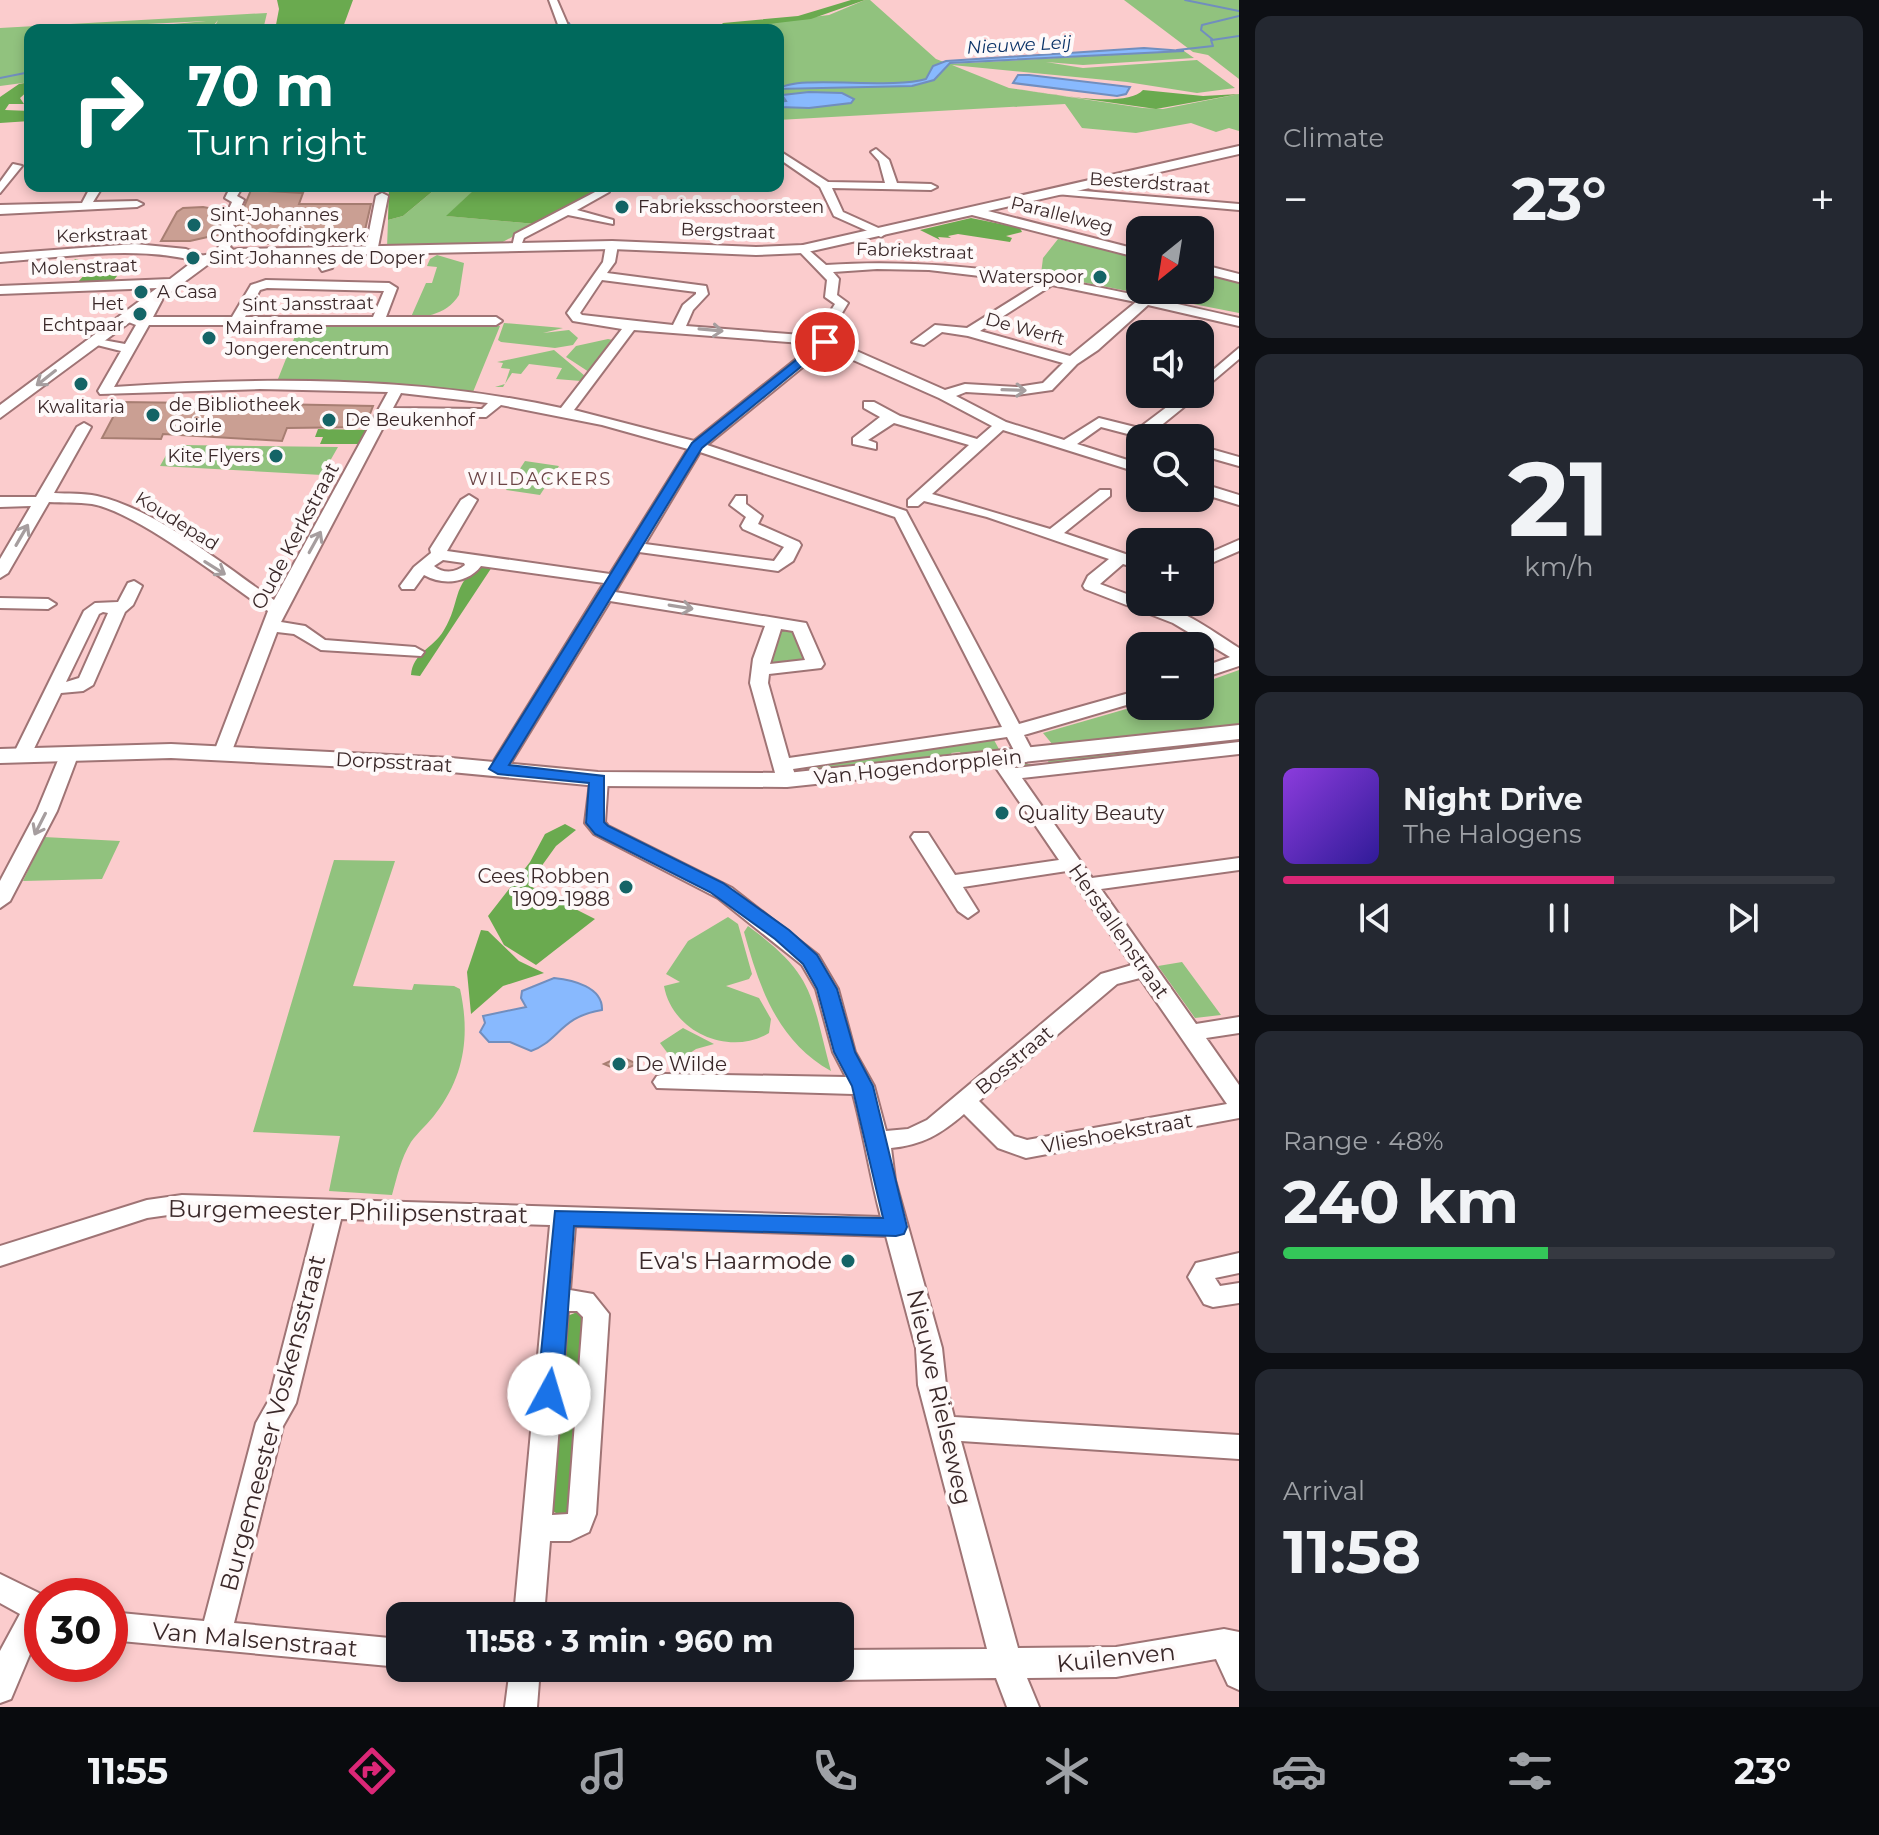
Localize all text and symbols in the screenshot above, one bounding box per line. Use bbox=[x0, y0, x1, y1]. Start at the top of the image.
water label: Nieuwe Leij bbox=[966, 31, 1072, 59]
text: 70 m bbox=[188, 52, 334, 120]
icon: right bbox=[56, 56, 160, 160]
text: Turn right bbox=[188, 120, 368, 164]
text: Climate bbox=[1283, 122, 1384, 154]
text: 23° bbox=[1511, 162, 1607, 235]
street label: Besterdstraat bbox=[1089, 168, 1211, 198]
text: − bbox=[1283, 172, 1308, 226]
text: + bbox=[1810, 172, 1835, 226]
street label: Parallelweg bbox=[1009, 192, 1115, 238]
place label: Fabrieksschoorsteen bbox=[638, 196, 824, 218]
marker: Fabrieksschoorsteen bbox=[613, 198, 631, 216]
place label: Sint-Johannes Onthoofdingkerk bbox=[210, 204, 366, 247]
marker: Sint-Johannes Onthoofdingkerk bbox=[185, 216, 203, 234]
north arrow bbox=[1126, 216, 1214, 304]
map controls bbox=[1126, 216, 1214, 720]
street label: Bergstraat bbox=[680, 218, 776, 244]
street label: Kerkstraat bbox=[56, 222, 148, 248]
street label: Fabriekstraat bbox=[856, 238, 974, 264]
place label: Sint Johannes de Doper bbox=[209, 247, 425, 269]
marker: Sint Johannes de Doper bbox=[184, 249, 202, 267]
street label: Molenstraat bbox=[30, 254, 138, 280]
place label: Waterspoor bbox=[979, 266, 1084, 288]
marker: Waterspoor bbox=[1091, 268, 1109, 286]
place label: A Casa bbox=[157, 281, 217, 303]
marker: A Casa bbox=[132, 283, 150, 301]
street label: Sint Jansstraat bbox=[242, 292, 374, 316]
place label: Het Echtpaar bbox=[42, 293, 124, 336]
marker: Het Echtpaar bbox=[131, 305, 149, 323]
pin bbox=[791, 308, 859, 376]
street label: De Werft bbox=[983, 308, 1067, 350]
place label: Mainframe Jongerencentrum bbox=[224, 317, 389, 360]
icon: arrive bbox=[803, 320, 847, 364]
button: sound bbox=[1126, 320, 1214, 408]
one-way arrow bbox=[697, 322, 724, 337]
marker: Mainframe Jongerencentrum bbox=[200, 329, 218, 347]
one-way arrow bbox=[36, 369, 57, 386]
marker: Kwalitaria bbox=[72, 375, 90, 393]
one-way arrow bbox=[1000, 383, 1027, 398]
place label: de Bibliotheek Goirle bbox=[169, 394, 301, 437]
place label: Kwalitaria bbox=[37, 396, 125, 418]
marker: de Bibliotheek Goirle bbox=[144, 406, 162, 424]
place label: De Beukenhof bbox=[345, 409, 476, 431]
marker: De Beukenhof bbox=[320, 411, 338, 429]
button: search bbox=[1126, 424, 1214, 512]
text: 21 bbox=[1508, 435, 1610, 562]
place label: Kite Flyers bbox=[167, 445, 260, 467]
marker: Kite Flyers bbox=[267, 447, 285, 465]
street label: Oude Kerkstraat bbox=[246, 458, 344, 614]
district label: WILDACKERS bbox=[468, 468, 612, 490]
street label: Koudepad bbox=[131, 487, 223, 555]
one-way arrow bbox=[15, 523, 30, 547]
button: + bbox=[1126, 528, 1214, 616]
one-way arrow bbox=[308, 530, 324, 554]
text: km/h bbox=[1524, 551, 1594, 583]
one-way arrow bbox=[203, 561, 226, 577]
one-way arrow bbox=[668, 600, 693, 615]
button: − bbox=[1126, 632, 1214, 720]
street label: Van Hogendorpplein bbox=[813, 744, 1023, 790]
street label: Dorpsstraat bbox=[335, 747, 453, 777]
text: Night Drive bbox=[1403, 781, 1583, 818]
place label: Quality Beauty bbox=[1018, 801, 1165, 825]
marker: Quality Beauty bbox=[993, 804, 1011, 822]
one-way arrow bbox=[31, 812, 47, 836]
text: The Halogens bbox=[1403, 818, 1582, 850]
street label: Herstallenstraat bbox=[1064, 859, 1174, 1003]
place label: Cees Robben 1909-1988 bbox=[477, 864, 610, 911]
marker: Cees Robben 1909-1988 bbox=[617, 878, 635, 896]
icon: previous bbox=[1353, 896, 1397, 940]
icon: pause bbox=[1537, 896, 1581, 940]
icon: next bbox=[1721, 896, 1765, 940]
street label: Bosstraat bbox=[970, 1021, 1058, 1099]
place label: De Wilde bbox=[635, 1052, 727, 1076]
marker: De Wilde bbox=[610, 1055, 628, 1073]
street label: Vlieshoekstraat bbox=[1040, 1108, 1194, 1158]
text: Range · 48% bbox=[1283, 1125, 1444, 1157]
text: 240 km bbox=[1283, 1165, 1519, 1238]
street label: Burgemeester Philipsenstraat bbox=[168, 1194, 529, 1229]
place label: Eva's Haarmode bbox=[638, 1246, 832, 1275]
street label: Burgemeester Voskensstraat bbox=[214, 1251, 331, 1594]
marker: Eva's Haarmode bbox=[839, 1252, 857, 1270]
street label: Nieuwe Rielseweg bbox=[901, 1286, 978, 1508]
position arrow bbox=[507, 1352, 591, 1436]
text: Arrival bbox=[1283, 1475, 1365, 1507]
text: 11:58 bbox=[1283, 1515, 1421, 1588]
speed limit sign: 30 bbox=[24, 1578, 128, 1682]
street label: Van Malsenstraat bbox=[151, 1616, 359, 1663]
text: 11:58 · 3 min · 960 m bbox=[466, 1623, 774, 1660]
street label: Kuilenven bbox=[1055, 1637, 1177, 1678]
icon: directions bbox=[344, 1743, 400, 1799]
icon: music bbox=[576, 1743, 632, 1799]
icon: phone bbox=[807, 1743, 863, 1799]
icon: climate bbox=[1039, 1743, 1095, 1799]
icon: car bbox=[1271, 1743, 1327, 1799]
icon: filters bbox=[1502, 1743, 1558, 1799]
text: 11:55 bbox=[88, 1749, 168, 1793]
text: 23° bbox=[1734, 1749, 1791, 1793]

